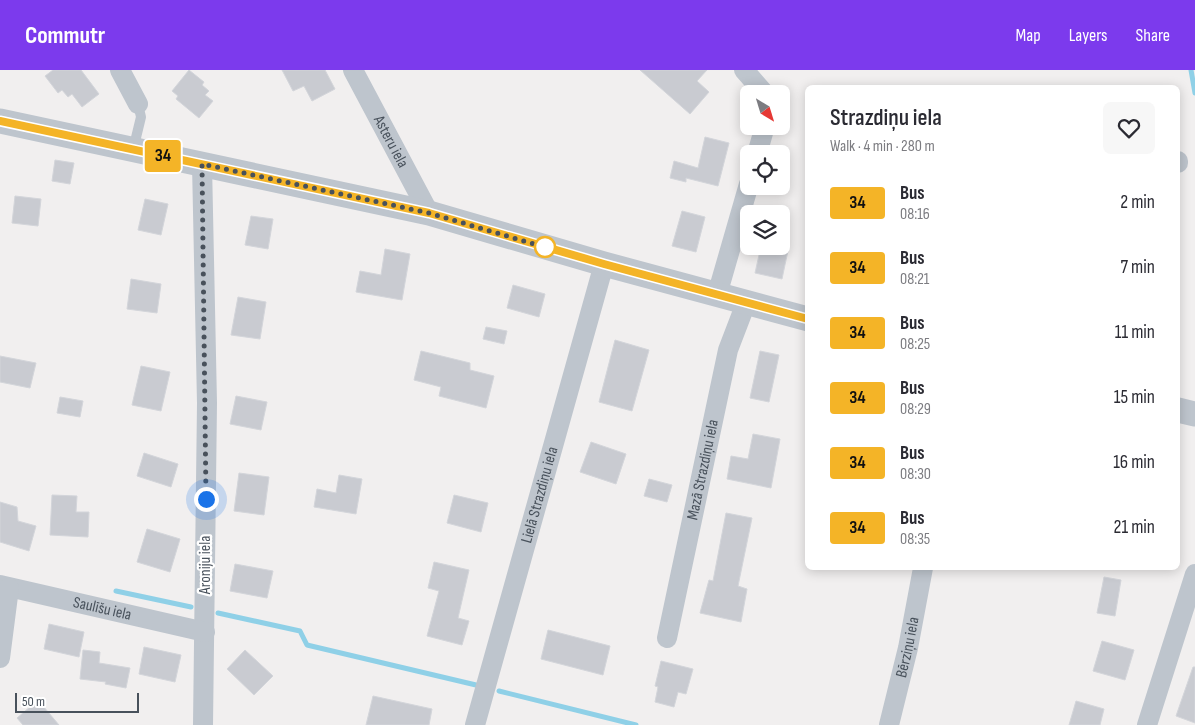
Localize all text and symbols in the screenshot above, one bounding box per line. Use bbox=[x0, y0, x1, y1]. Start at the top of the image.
text: Commutr bbox=[25, 21, 105, 50]
text: Map bbox=[1016, 25, 1041, 46]
text: Layers bbox=[1069, 25, 1108, 46]
text: Share bbox=[1136, 25, 1170, 46]
north arrow bbox=[740, 85, 790, 135]
map controls bbox=[740, 85, 790, 255]
button: heart bbox=[1103, 102, 1155, 154]
text: Strazdiņu iela bbox=[830, 103, 942, 132]
street label: Asteru iela bbox=[369, 111, 413, 171]
text: Walk · 4 min · 280 m bbox=[830, 137, 935, 156]
line badge: 34 bbox=[140, 140, 186, 172]
text: 34 bbox=[155, 145, 171, 166]
button: locate bbox=[740, 145, 790, 195]
text: Bus bbox=[900, 182, 925, 205]
text: 2 min bbox=[1120, 191, 1155, 214]
text: 34 bbox=[849, 192, 866, 213]
button: layers bbox=[740, 205, 790, 255]
text: 08:16 bbox=[900, 205, 930, 224]
unlabelled marker bbox=[534, 236, 556, 258]
text: Bus bbox=[900, 247, 925, 270]
text: 7 min bbox=[1121, 256, 1155, 279]
text: 34 bbox=[849, 257, 866, 278]
text: 08:21 bbox=[900, 270, 929, 289]
text: Bus bbox=[900, 312, 925, 335]
text: 11 min bbox=[1115, 321, 1155, 344]
text: 34 bbox=[849, 322, 866, 343]
text: 08:25 bbox=[900, 335, 930, 354]
text: Bus bbox=[900, 377, 925, 400]
text: 15 min bbox=[1114, 386, 1155, 409]
text: 34 bbox=[849, 387, 866, 408]
text: 08:29 bbox=[900, 400, 931, 419]
street label: Mazā Strazdiņu iela bbox=[683, 418, 723, 522]
text: Bus bbox=[900, 442, 925, 465]
street label: Lielā Strazdiņu iela bbox=[517, 445, 562, 545]
text: 16 min bbox=[1113, 451, 1155, 474]
text: 34 bbox=[849, 452, 866, 473]
text: 08:30 bbox=[900, 465, 931, 484]
your location bbox=[194, 487, 219, 512]
text: Bus bbox=[900, 507, 925, 530]
text: 21 min bbox=[1114, 516, 1155, 539]
text: 34 bbox=[849, 517, 866, 538]
text: 08:35 bbox=[900, 530, 930, 549]
street label: Aroniju iela bbox=[196, 536, 215, 595]
street label: Saulīšu iela bbox=[71, 593, 133, 624]
street label: Bērziņu iela bbox=[892, 615, 923, 680]
scale bar bbox=[15, 690, 139, 713]
text: 50 m bbox=[22, 693, 45, 710]

